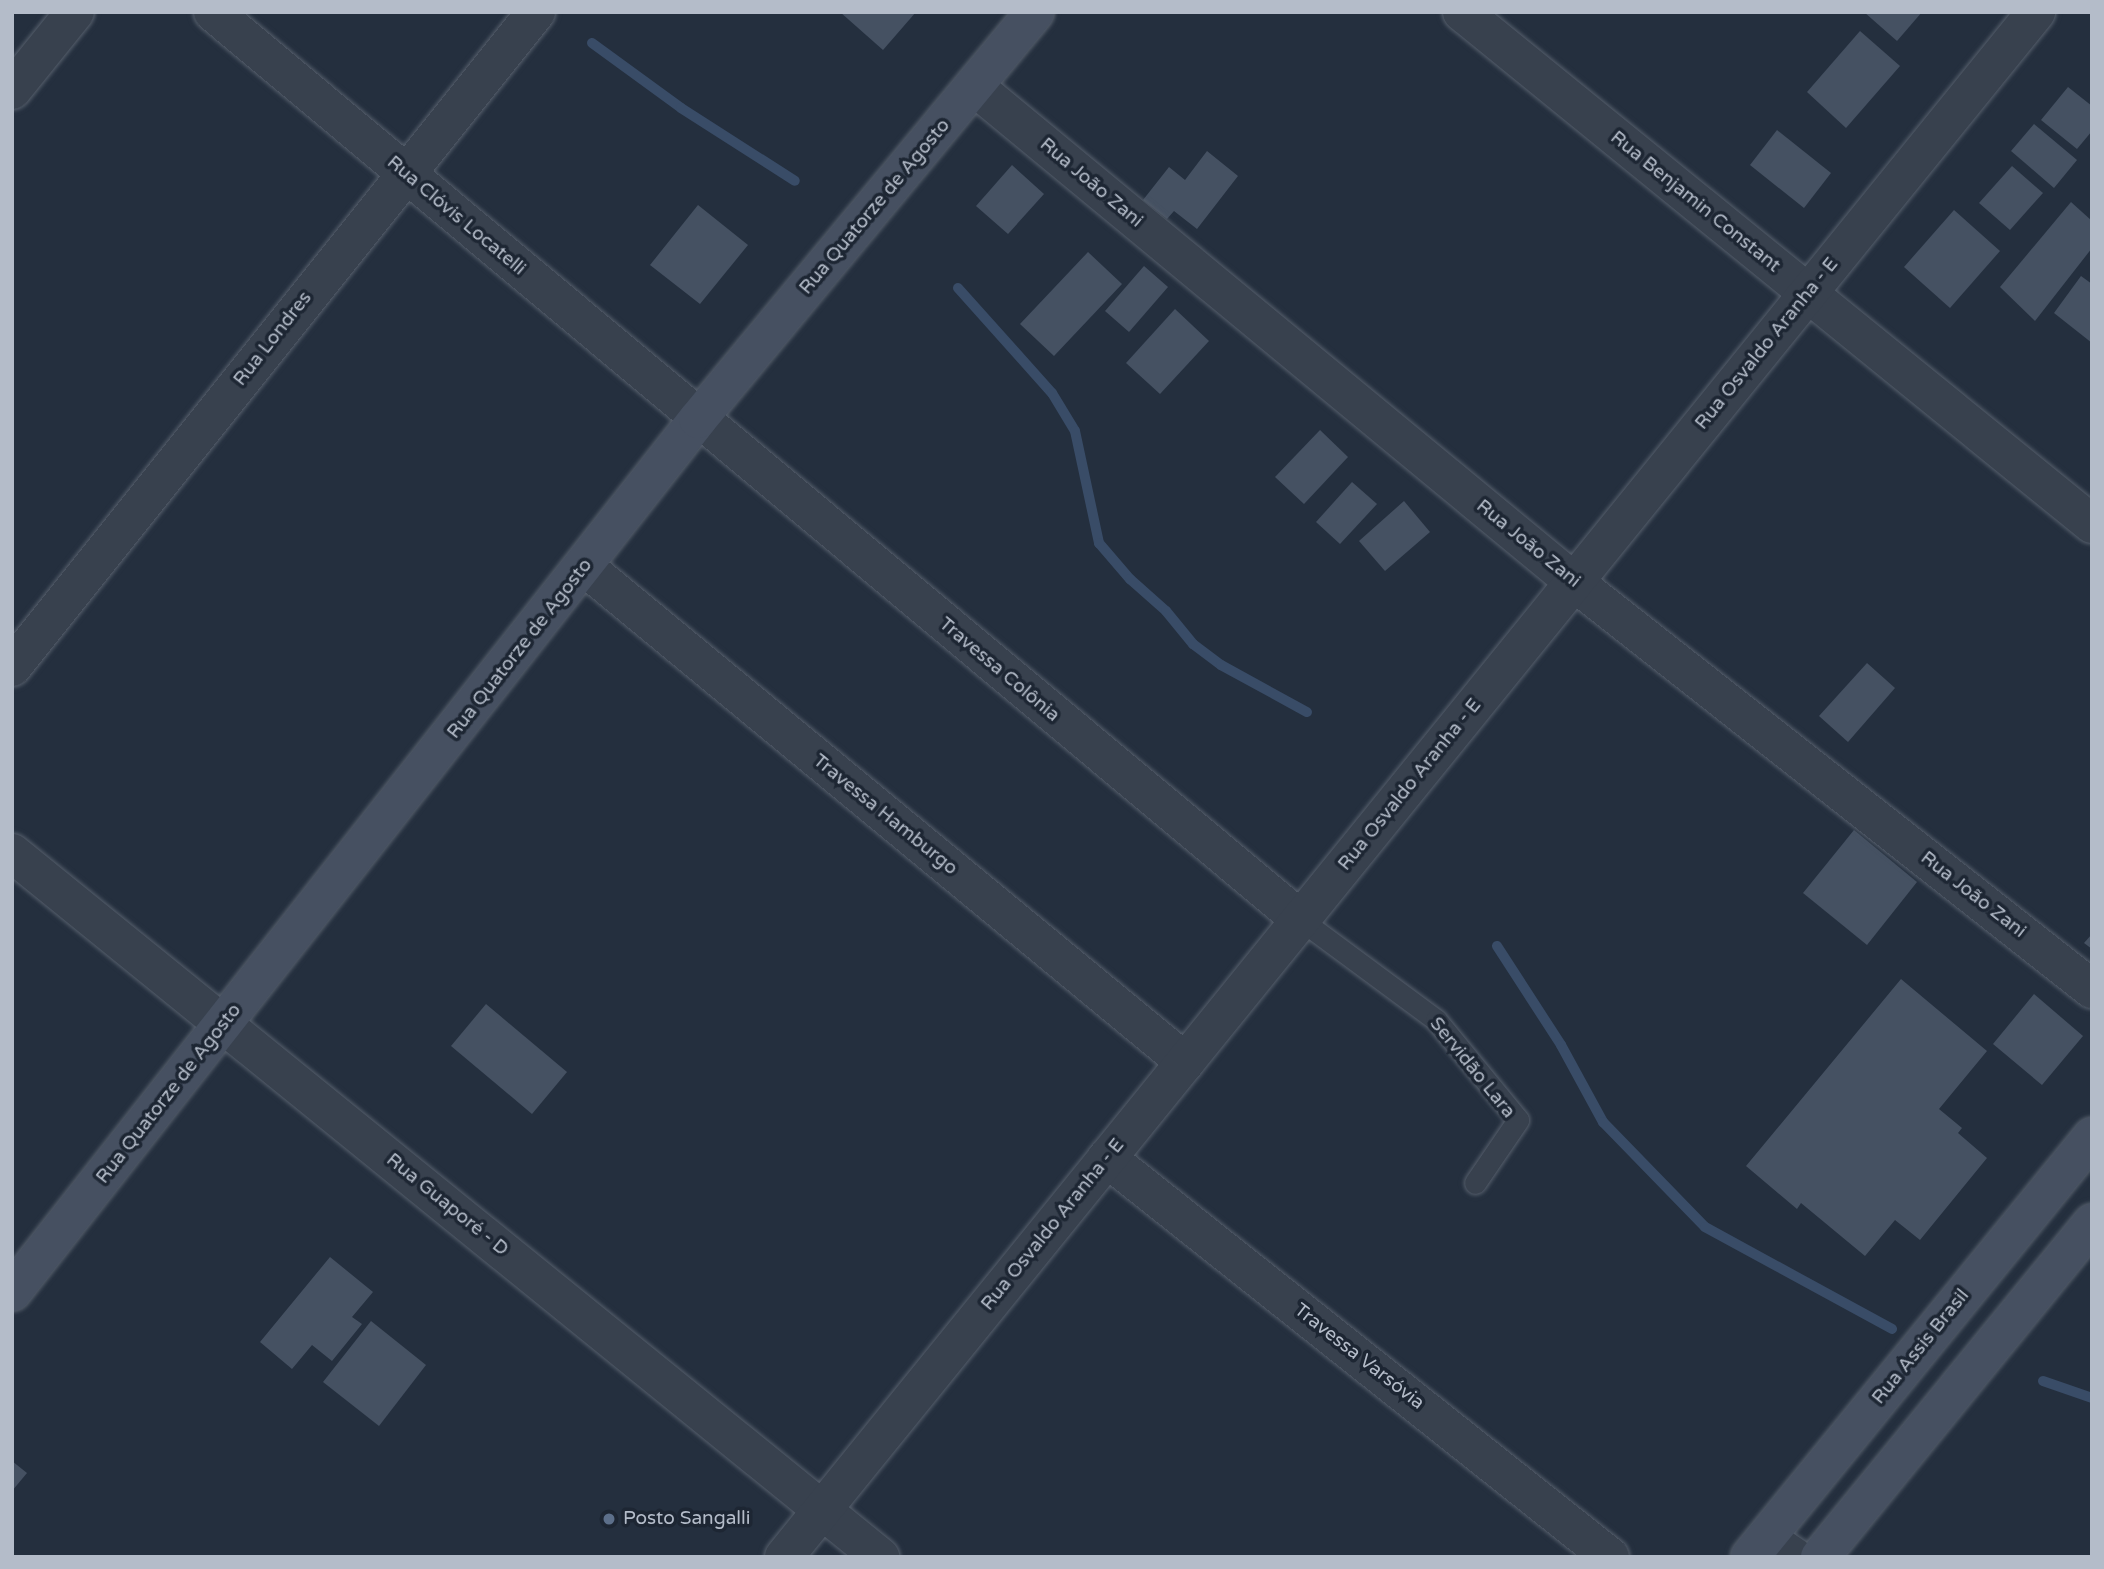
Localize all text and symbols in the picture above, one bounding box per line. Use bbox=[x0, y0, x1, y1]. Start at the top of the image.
street label: Rua Quatorze de Agosto bbox=[795, 115, 955, 299]
street label: Rua Benjamin Constant bbox=[1605, 126, 1785, 278]
street label: Rua João Zani bbox=[1035, 133, 1147, 233]
street label: Rua Clóvis Locatelli bbox=[382, 151, 530, 281]
street label: Rua Osvaldo Aranha - E bbox=[1691, 253, 1843, 435]
street label: Rua Londres bbox=[229, 287, 317, 391]
street label: Rua João Zani bbox=[1471, 495, 1585, 593]
street label: Rua Quatorze de Agosto bbox=[443, 555, 597, 743]
street label: Travessa Colônia bbox=[934, 613, 1064, 727]
street label: Rua Osvaldo Aranha - E bbox=[1334, 694, 1486, 876]
street label: Travessa Hamburgo bbox=[808, 750, 962, 880]
street label: Rua João Zani bbox=[1916, 847, 2030, 943]
street label: Rua Quatorze de Agosto bbox=[92, 1000, 246, 1188]
street label: Servidão Lara bbox=[1424, 1013, 1520, 1123]
street label: Rua Osvaldo Aranha - E bbox=[977, 1134, 1129, 1316]
street label: Rua Guaporé - D bbox=[381, 1149, 513, 1261]
street label: Rua Assis Brasil bbox=[1868, 1285, 1974, 1409]
street label: Travessa Varsóvia bbox=[1289, 1299, 1429, 1415]
place label: Posto Sangalli bbox=[623, 1508, 751, 1530]
marker: Posto Sangalli bbox=[601, 1511, 617, 1527]

